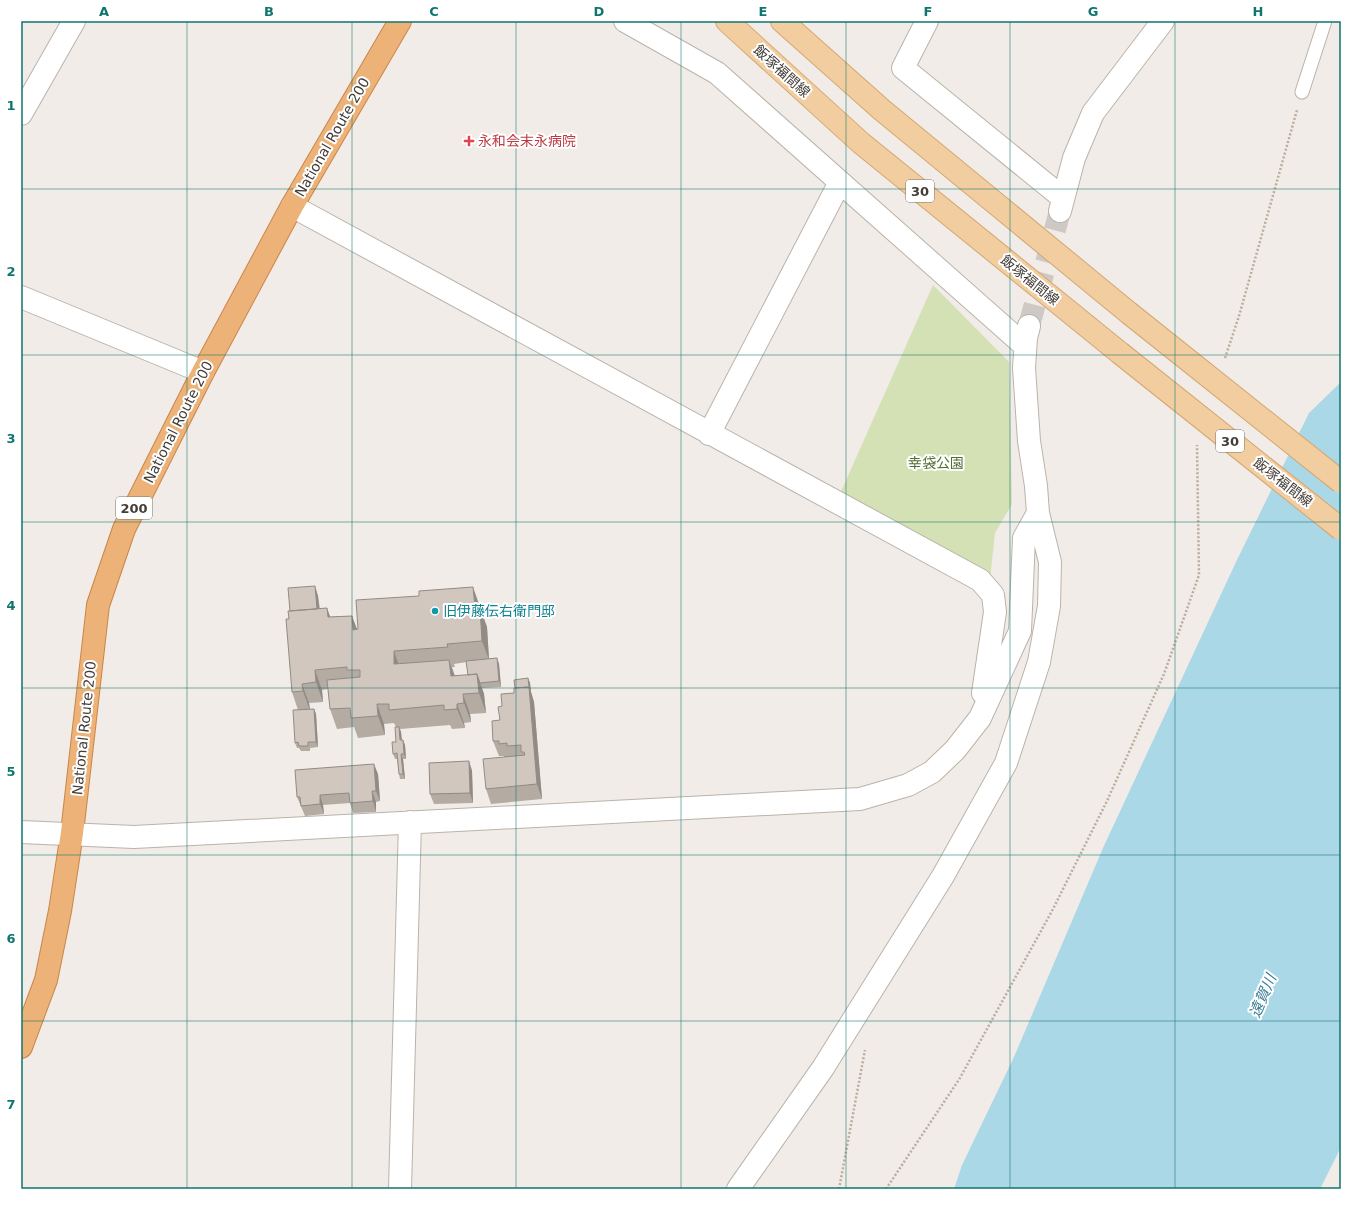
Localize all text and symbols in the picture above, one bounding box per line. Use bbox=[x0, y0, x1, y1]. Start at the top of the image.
text: A bbox=[99, 4, 109, 19]
text: B bbox=[264, 4, 274, 19]
text: C bbox=[429, 4, 439, 19]
text: D bbox=[594, 4, 605, 19]
text: E bbox=[759, 4, 767, 19]
text: F bbox=[924, 4, 932, 19]
text: G bbox=[1088, 4, 1098, 19]
text: H bbox=[1253, 4, 1263, 19]
street label: 飯塚福間線 bbox=[751, 42, 813, 100]
street label: National Route 200 bbox=[291, 75, 373, 199]
text: 1 bbox=[6, 98, 16, 113]
place label: 永和会末永病院 bbox=[478, 133, 576, 149]
marker: 永和会末永病院 bbox=[463, 135, 475, 147]
road number: 30 bbox=[906, 180, 934, 202]
street label: 飯塚福間線 bbox=[998, 252, 1062, 308]
text: 2 bbox=[6, 264, 16, 279]
street label: National Route 200 bbox=[140, 358, 216, 486]
road number: 30 bbox=[1216, 430, 1244, 452]
text: 3 bbox=[6, 431, 16, 446]
street label: 飯塚福間線 bbox=[1250, 454, 1316, 510]
park label: 幸袋公園 bbox=[908, 455, 964, 471]
road number: 200 bbox=[116, 497, 152, 519]
text: 4 bbox=[6, 598, 16, 613]
place label: 旧伊藤伝右衛門邸 bbox=[443, 603, 555, 619]
marker: 旧伊藤伝右衛門邸 bbox=[430, 606, 440, 616]
street label: National Route 200 bbox=[69, 660, 99, 796]
text: 5 bbox=[6, 764, 16, 779]
text: 6 bbox=[6, 931, 16, 946]
water label: 遠賀川 bbox=[1246, 970, 1281, 1020]
text: 7 bbox=[6, 1097, 16, 1112]

